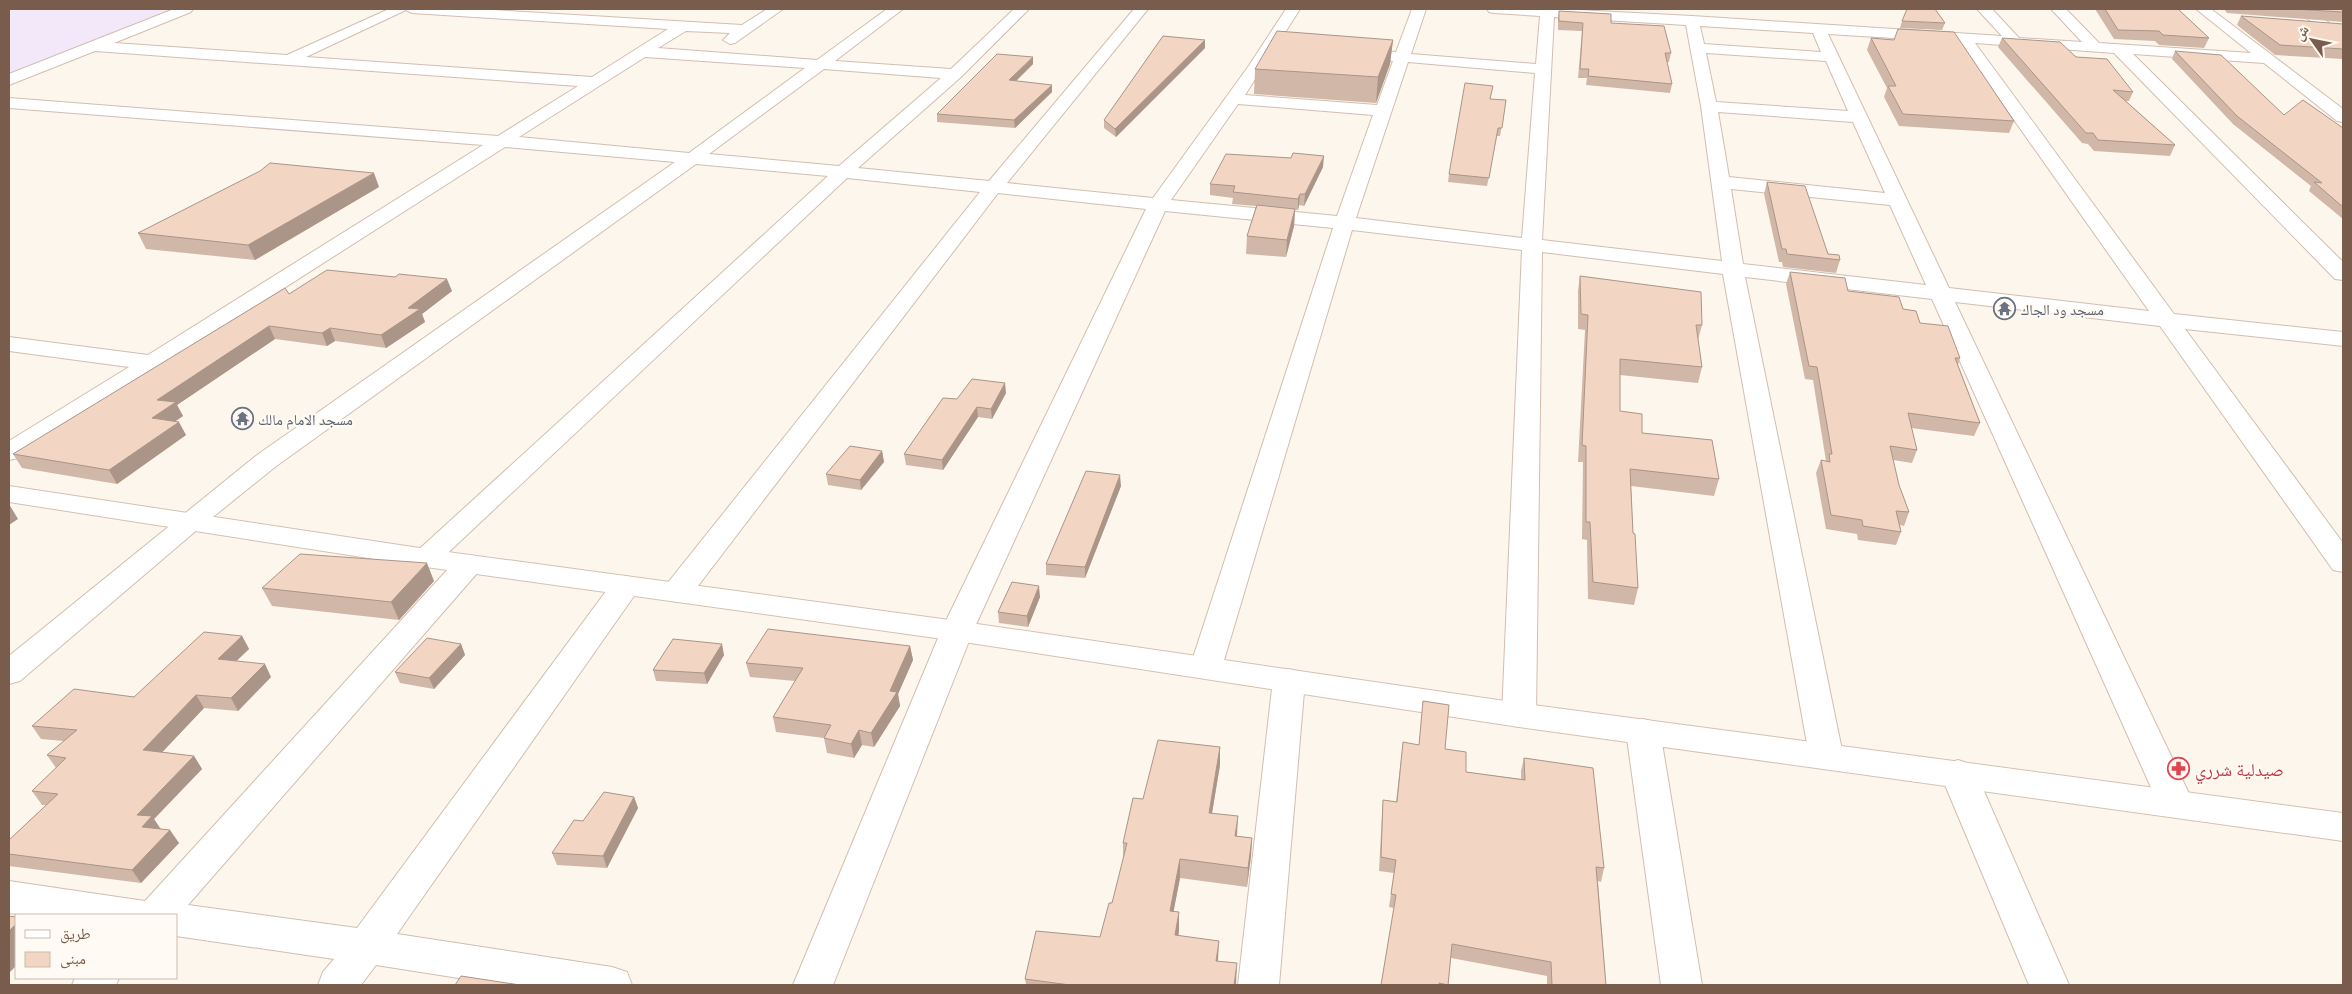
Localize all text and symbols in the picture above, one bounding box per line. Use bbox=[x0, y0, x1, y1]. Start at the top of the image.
north arrow bbox=[2287, 15, 2337, 65]
text: ش bbox=[2290, 22, 2313, 44]
temple icon: مسجد ود الجاك bbox=[1993, 297, 2017, 321]
place label: مسجد ود الجاك bbox=[2021, 301, 2104, 319]
temple icon: مسجد الامام مالك bbox=[230, 407, 254, 431]
place label: مسجد الامام مالك bbox=[258, 411, 353, 430]
pharmacy icon: صيدلية شرري bbox=[2167, 757, 2191, 781]
place label: صيدلية شرري bbox=[2195, 759, 2284, 785]
legend bbox=[15, 914, 178, 979]
text: طريق bbox=[60, 925, 91, 944]
text: مبنى bbox=[60, 950, 86, 969]

